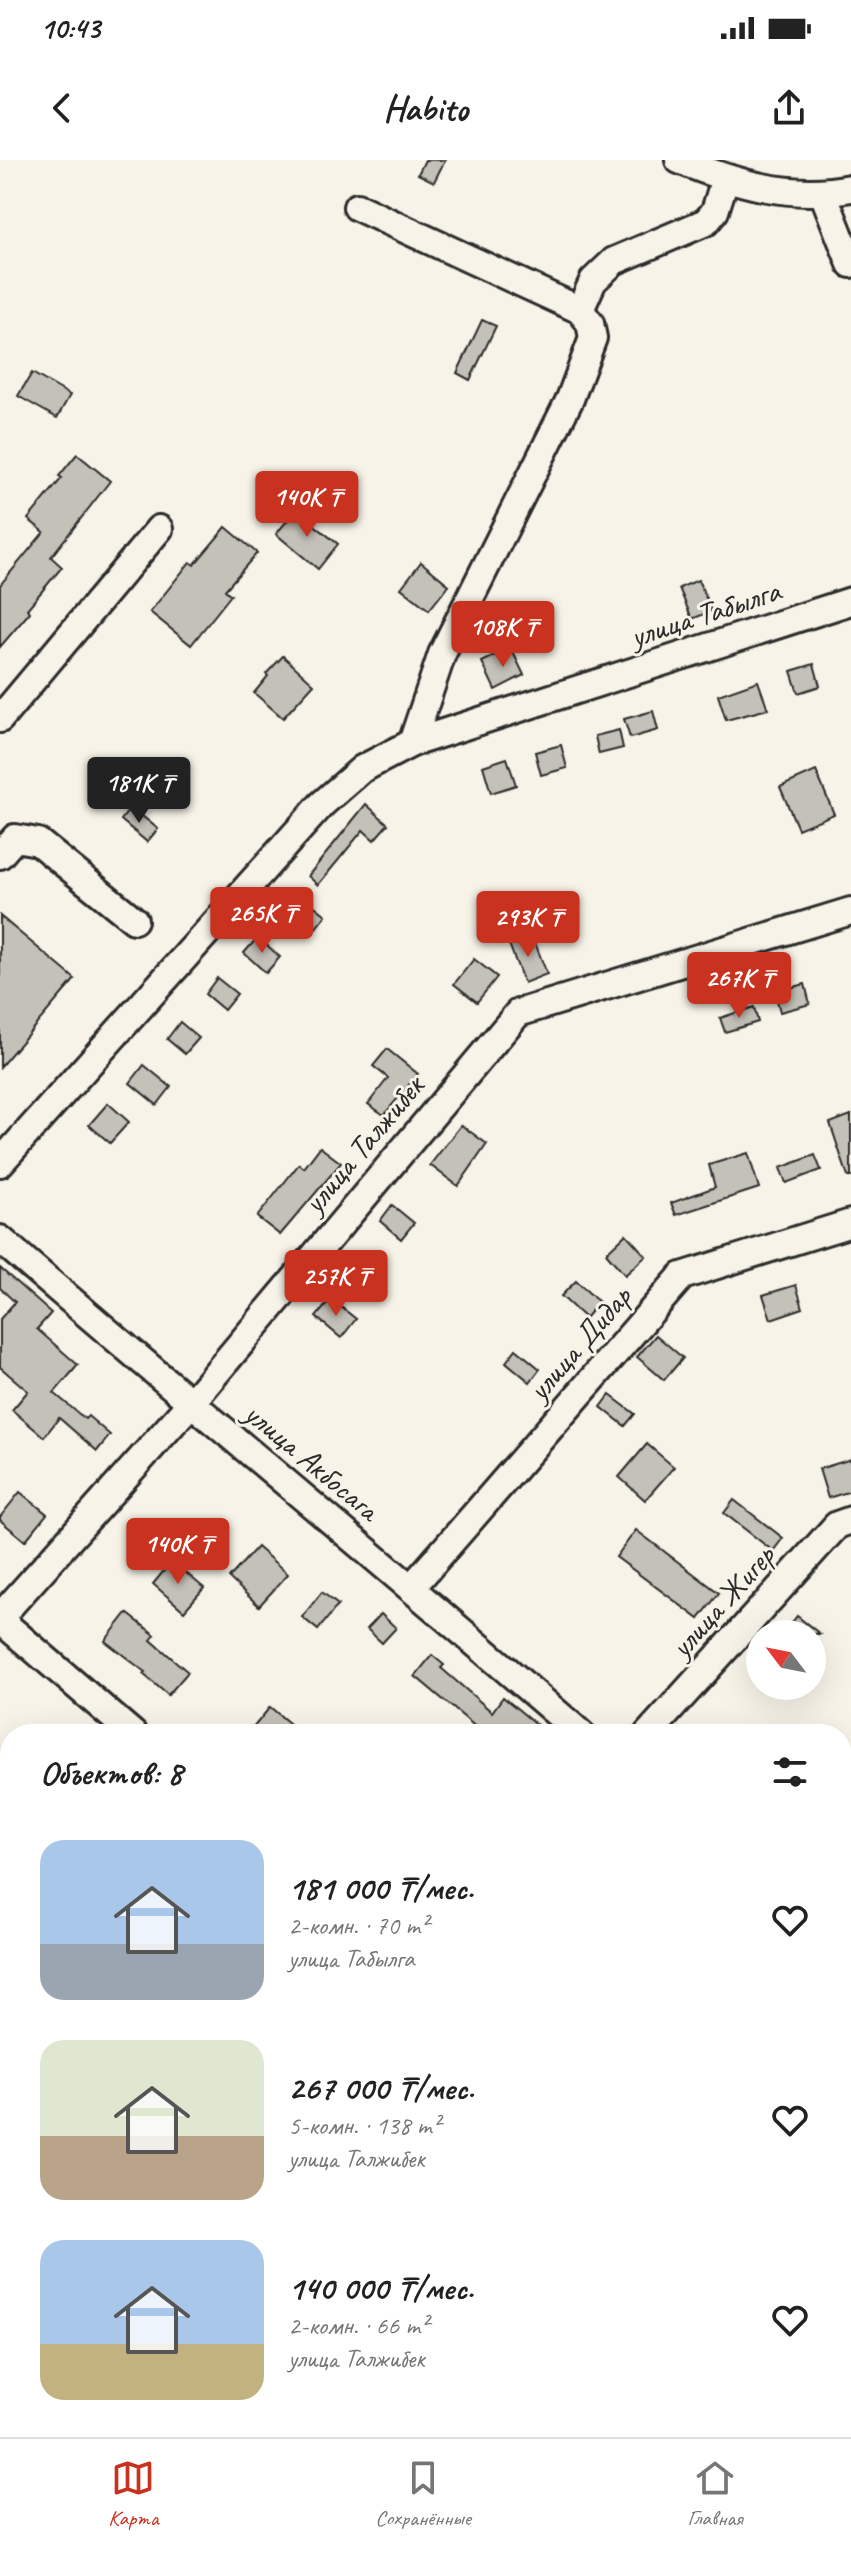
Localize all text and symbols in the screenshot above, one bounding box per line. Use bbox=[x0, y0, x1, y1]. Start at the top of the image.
text: 10:43 bbox=[40, 9, 100, 47]
text: Habito bbox=[383, 85, 468, 131]
icon: back bbox=[40, 86, 84, 130]
icon: share bbox=[767, 86, 811, 130]
pin: 140K ₸ bbox=[242, 471, 372, 539]
text: 140K ₸ bbox=[273, 480, 341, 513]
street label: улица Табылга bbox=[623, 569, 787, 658]
pin: 108K ₸ bbox=[438, 601, 568, 669]
text: 108K ₸ bbox=[469, 610, 537, 643]
pin: 181K ₸ bbox=[74, 757, 204, 825]
text: 181K ₸ bbox=[105, 766, 173, 799]
pin: 265K ₸ bbox=[197, 887, 327, 955]
pin: 293K ₸ bbox=[463, 891, 593, 959]
text: 265K ₸ bbox=[228, 896, 296, 929]
text: 293K ₸ bbox=[495, 900, 561, 933]
pin: 267K ₸ bbox=[674, 952, 804, 1020]
text: 267K ₸ bbox=[705, 961, 773, 994]
street label: улица Талжибек bbox=[292, 1065, 435, 1224]
pin: 257K ₸ bbox=[271, 1250, 401, 1318]
text: 257K ₸ bbox=[303, 1259, 369, 1292]
street label: улица Дидар bbox=[517, 1276, 642, 1411]
street label: улица Акбосага bbox=[234, 1392, 390, 1531]
pin: 140K ₸ bbox=[113, 1518, 243, 1586]
text: 140K ₸ bbox=[144, 1527, 212, 1560]
street label: улица Жигер bbox=[660, 1535, 785, 1668]
north arrow bbox=[746, 1620, 826, 1700]
map controls bbox=[746, 1620, 826, 1700]
icon: filters bbox=[768, 1750, 812, 1794]
text: Объектов: 8 bbox=[40, 1751, 182, 1794]
text: 181 000 ₸/мес. bbox=[288, 1866, 474, 1909]
icon: home bbox=[104, 1872, 200, 1968]
icon: heart bbox=[768, 1898, 812, 1942]
text: 2-комн. · 70 m² bbox=[288, 1909, 428, 1942]
text: улица Табылга bbox=[288, 1942, 414, 1975]
text: 267 000 ₸/мес. bbox=[288, 2066, 474, 2109]
icon: home bbox=[104, 2072, 200, 2168]
icon: heart bbox=[768, 2098, 812, 2142]
text: 5-комн. · 138 m² bbox=[288, 2109, 440, 2142]
text: улица Талжибек bbox=[288, 2142, 425, 2175]
text: 140 000 ₸/мес. bbox=[288, 2266, 474, 2309]
icon: home bbox=[104, 2272, 200, 2368]
icon: heart bbox=[768, 2298, 812, 2342]
text: 2-комн. · 66 m² bbox=[288, 2309, 428, 2342]
text: улица Талжибек bbox=[288, 2342, 425, 2375]
tab: Карта bbox=[108, 2456, 159, 2532]
tab: Сохранённые bbox=[375, 2456, 471, 2532]
tab: Главная bbox=[688, 2456, 743, 2532]

